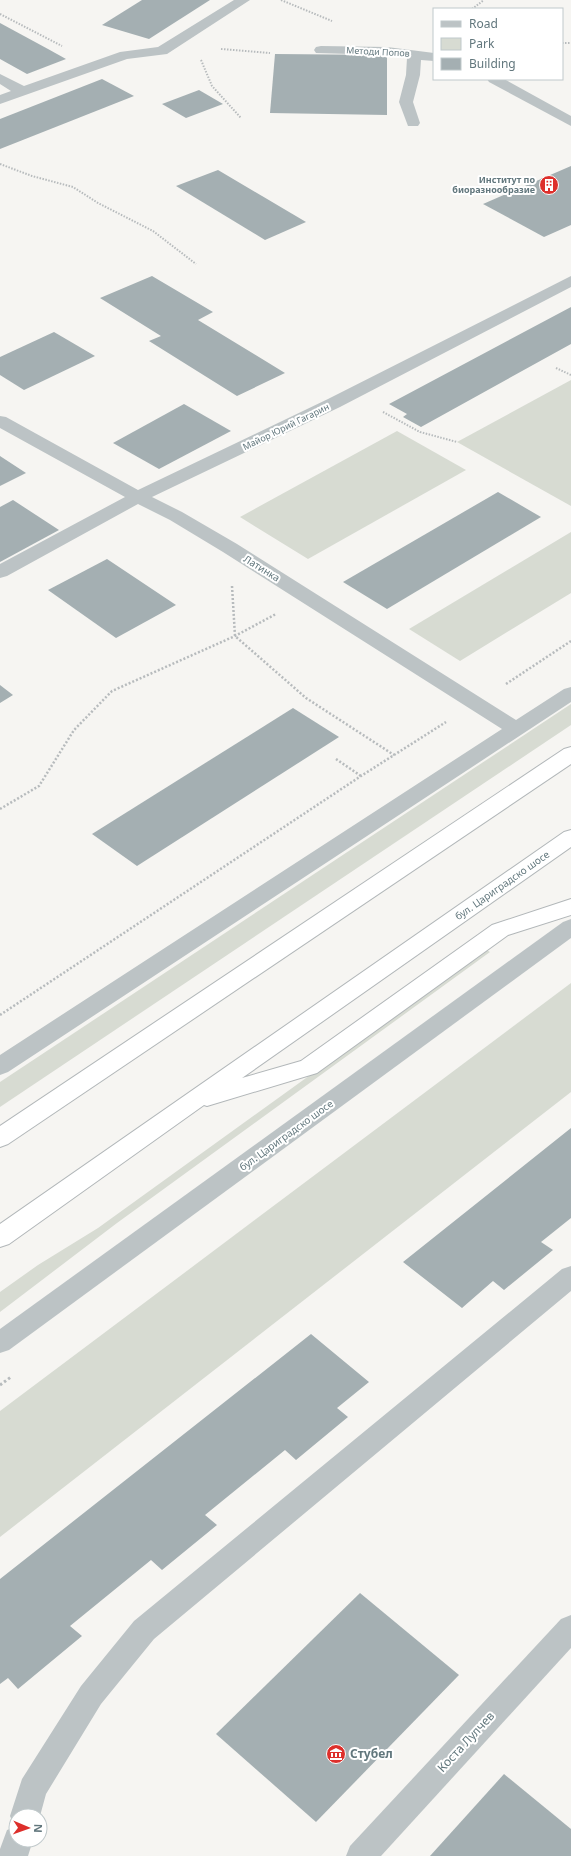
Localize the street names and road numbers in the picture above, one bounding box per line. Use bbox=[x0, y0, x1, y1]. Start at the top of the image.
street label: Методи Попов bbox=[346, 43, 410, 60]
street label: Майор Юрий Гагарин bbox=[240, 400, 331, 453]
street label: Латинка bbox=[241, 551, 283, 585]
street label: бул. Цариградско шосе bbox=[452, 847, 553, 923]
street label: бул. Цариградско шосе bbox=[236, 1096, 336, 1174]
street label: Коста Лулчев bbox=[433, 1708, 498, 1776]

